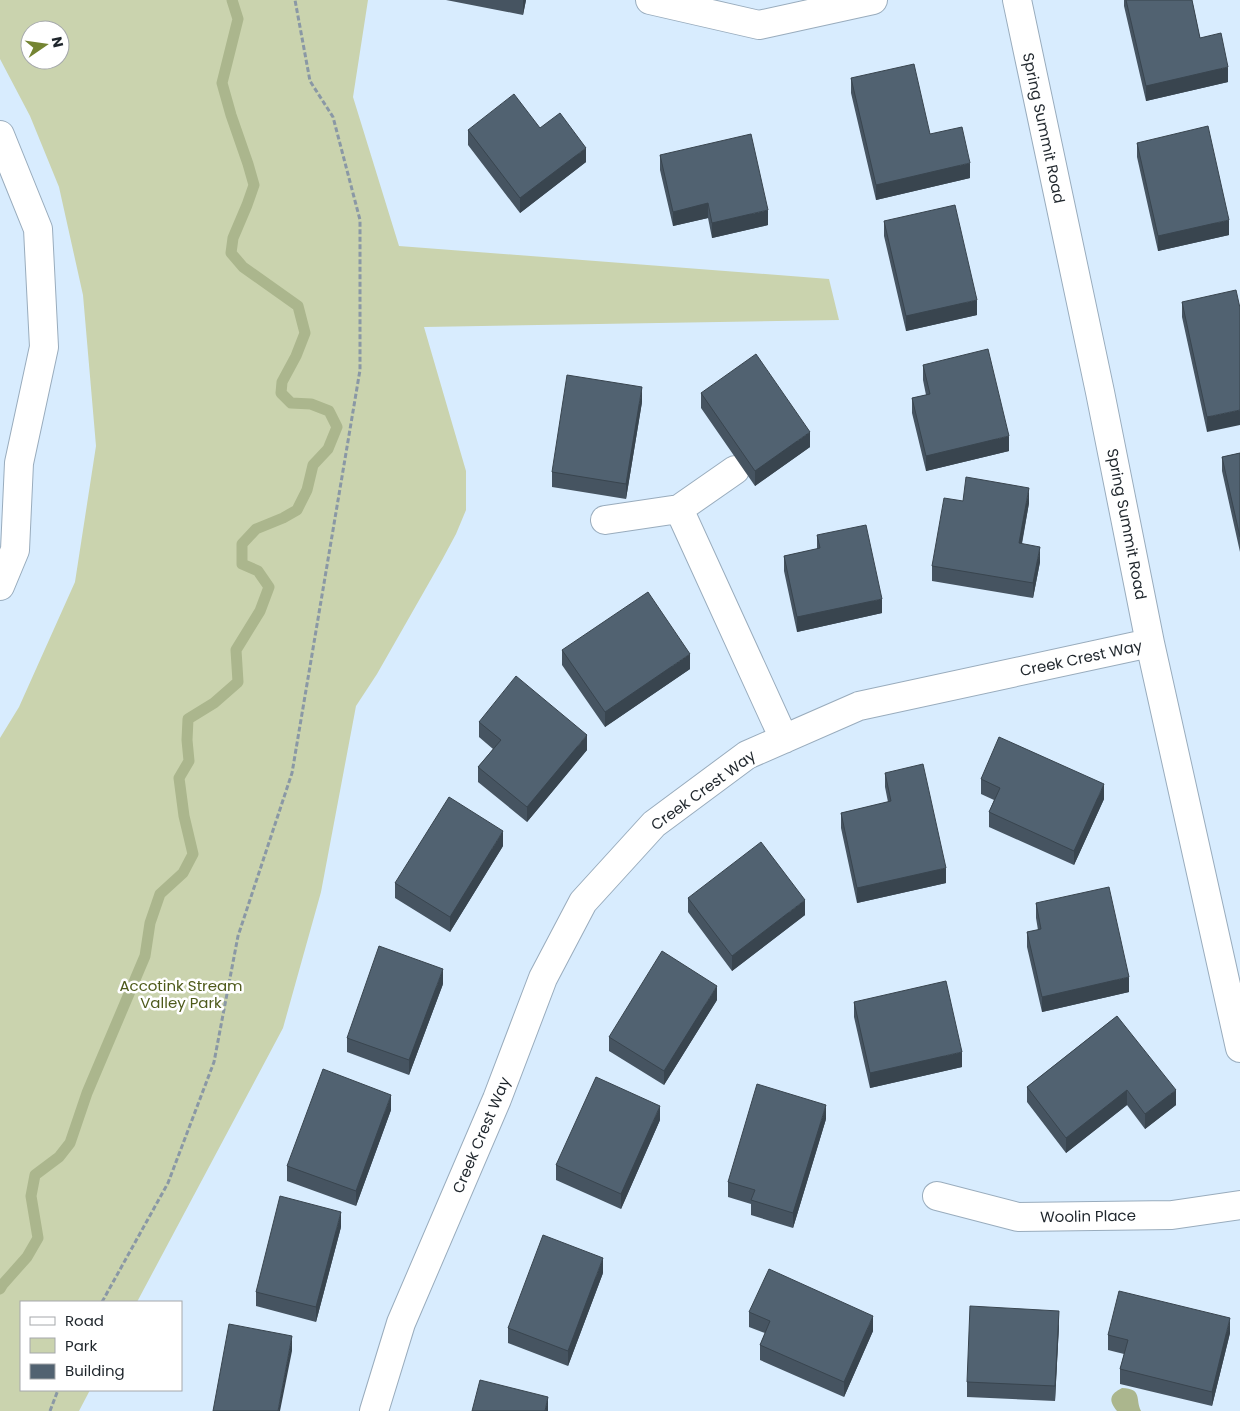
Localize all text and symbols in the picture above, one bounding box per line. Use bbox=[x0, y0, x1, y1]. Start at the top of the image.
north arrow bbox=[20, 20, 70, 70]
text: N bbox=[47, 35, 69, 49]
street label: Spring Summit Road bbox=[1018, 51, 1070, 205]
street label: Spring Summit Road bbox=[1102, 447, 1152, 601]
street label: Creek Crest Way bbox=[1018, 635, 1145, 681]
street label: Creek Crest Way bbox=[646, 745, 760, 835]
park label: Accotink Stream Valley Park bbox=[119, 975, 243, 1013]
street label: Creek Crest Way bbox=[447, 1073, 515, 1196]
street label: Woolin Place bbox=[1040, 1205, 1136, 1227]
legend bbox=[20, 1301, 182, 1391]
text: Road bbox=[65, 1310, 104, 1331]
text: Park bbox=[65, 1335, 97, 1356]
text: Building bbox=[65, 1360, 125, 1381]

